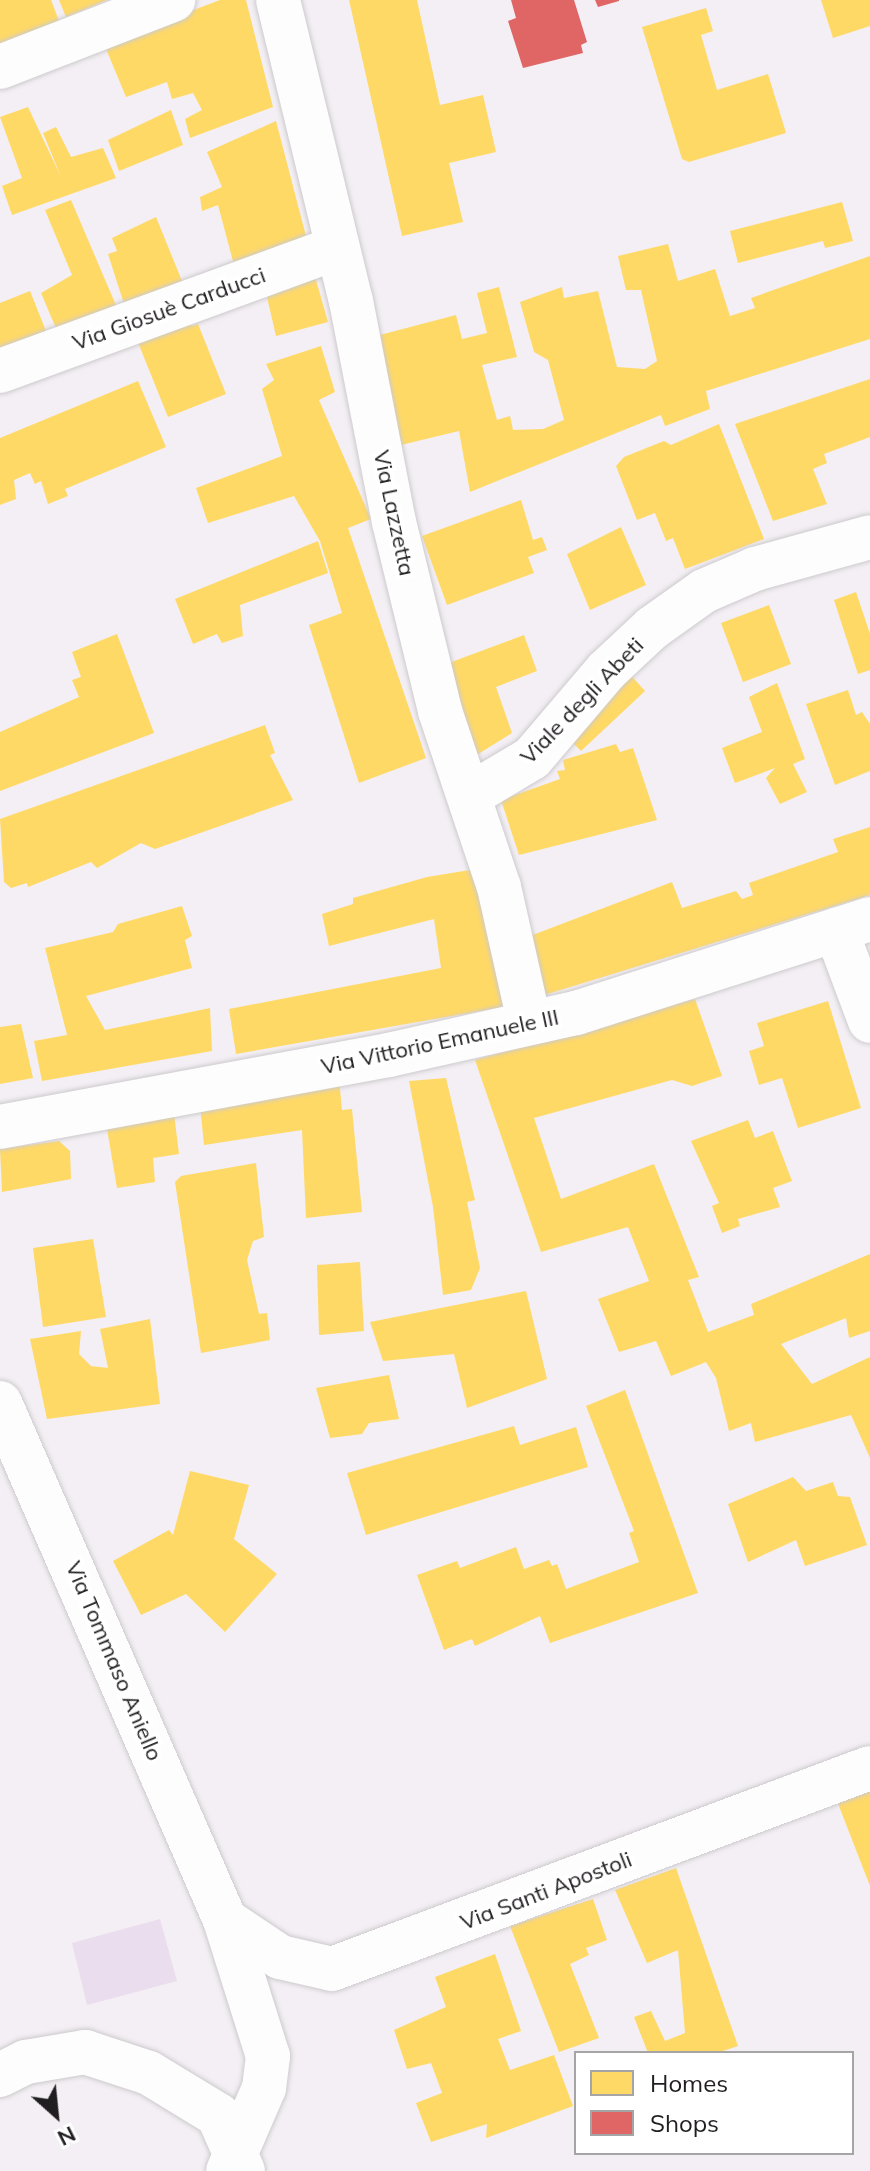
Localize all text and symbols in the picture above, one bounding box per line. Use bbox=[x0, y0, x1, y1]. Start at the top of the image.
street label: Via Giosuè Carducci bbox=[69, 262, 269, 356]
street label: Via Lazzetta bbox=[368, 448, 420, 578]
street label: Viale degli Abeti bbox=[515, 632, 649, 770]
street label: Via Vittorio Emanuele III bbox=[319, 1004, 561, 1080]
street label: Via Tommaso Aniello bbox=[60, 1557, 168, 1765]
street label: Via Santi Apostoli bbox=[457, 1846, 635, 1936]
legend bbox=[574, 2051, 854, 2155]
text: Homes bbox=[650, 2068, 728, 2098]
north arrow bbox=[16, 2075, 96, 2155]
text: Shops bbox=[650, 2108, 719, 2138]
text: N bbox=[53, 2120, 81, 2153]

